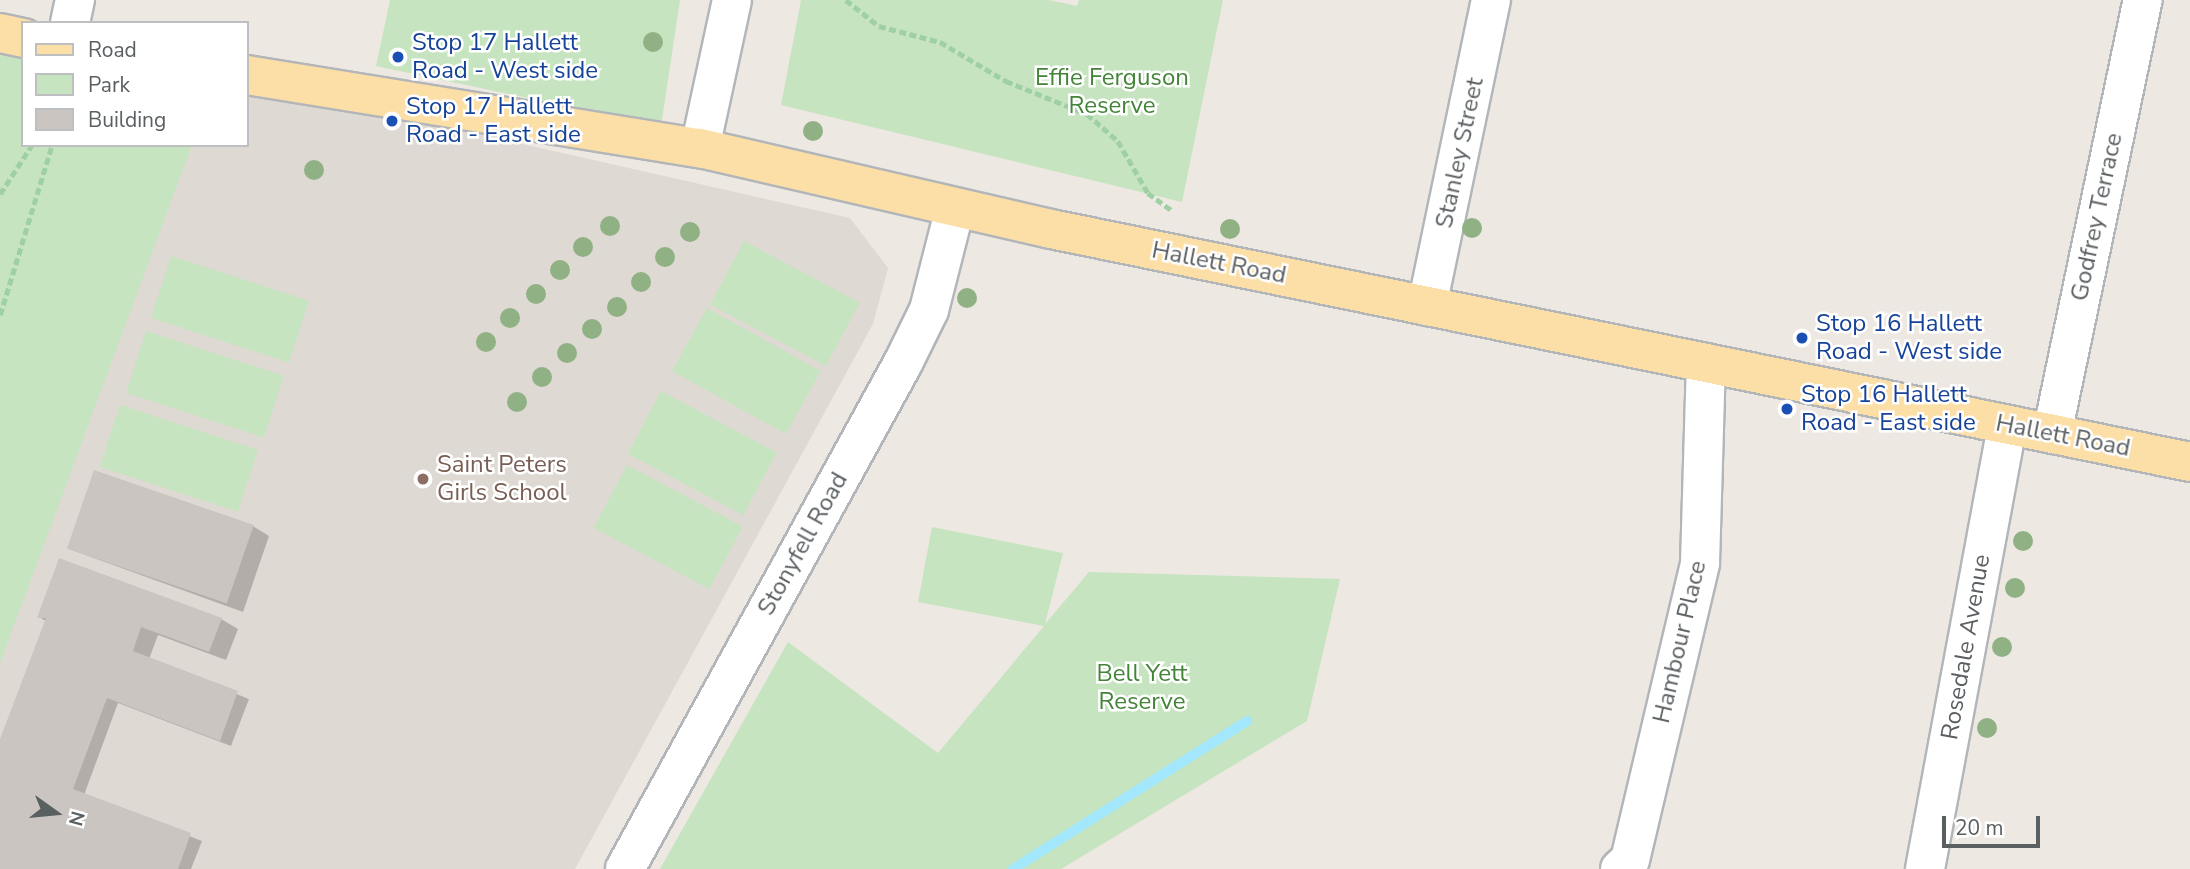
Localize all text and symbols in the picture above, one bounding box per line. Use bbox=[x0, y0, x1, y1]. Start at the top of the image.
legend bbox=[21, 21, 248, 147]
place label: Stop 17 Hallett Road - West side bbox=[412, 29, 598, 85]
text: Road bbox=[88, 36, 137, 64]
marker: Stop 17 Hallett Road - West side bbox=[390, 49, 406, 65]
park label: Effie Ferguson Reserve bbox=[1035, 64, 1189, 120]
text: Park bbox=[88, 71, 130, 99]
street label: Stanley Street bbox=[1430, 75, 1490, 231]
place label: Stop 17 Hallett Road - East side bbox=[406, 93, 581, 149]
text: Building bbox=[88, 106, 166, 134]
marker: Stop 17 Hallett Road - East side bbox=[384, 113, 400, 129]
street label: Godfrey Terrace bbox=[2065, 130, 2129, 304]
street label: Hallett Road bbox=[1149, 236, 1289, 290]
place label: Stop 16 Hallett Road - West side bbox=[1816, 310, 2002, 366]
marker: Stop 16 Hallett Road - West side bbox=[1794, 330, 1810, 346]
place label: Stop 16 Hallett Road - East side bbox=[1801, 381, 1976, 437]
marker: Stop 16 Hallett Road - East side bbox=[1779, 401, 1795, 417]
street label: Hallett Road bbox=[1993, 409, 2133, 463]
place label: Saint Peters Girls School bbox=[437, 451, 567, 507]
street label: Stonyfell Road bbox=[752, 467, 854, 621]
marker: Saint Peters Girls School bbox=[415, 471, 431, 487]
street label: Rosedale Avenue bbox=[1936, 552, 1996, 742]
street label: Hambour Place bbox=[1647, 558, 1713, 726]
park label: Bell Yett Reserve bbox=[1096, 660, 1188, 716]
north arrow bbox=[21, 778, 91, 848]
scale bar bbox=[1945, 802, 2043, 846]
text: N bbox=[62, 808, 91, 829]
text: 20 m bbox=[1955, 814, 2004, 842]

